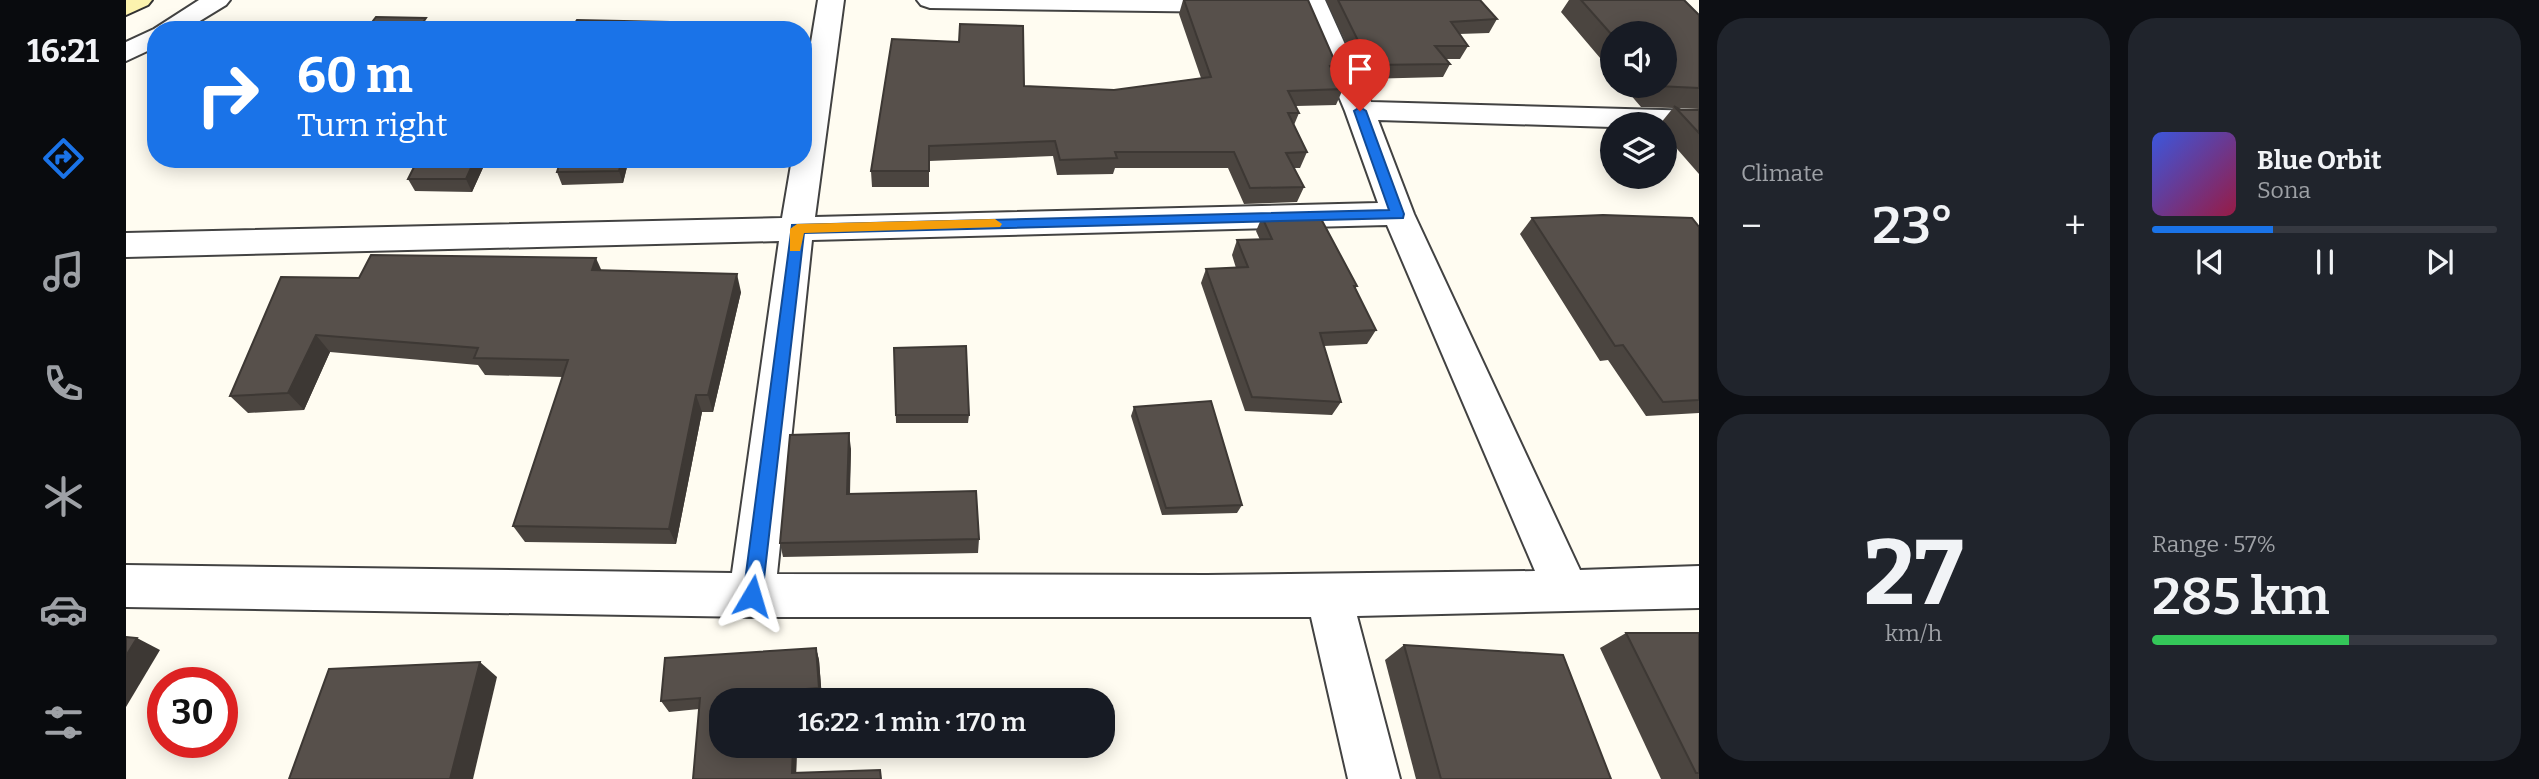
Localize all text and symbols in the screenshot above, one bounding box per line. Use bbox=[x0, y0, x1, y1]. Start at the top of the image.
map controls bbox=[1600, 21, 1677, 189]
button: sound bbox=[1600, 21, 1677, 98]
text: 16:21 bbox=[27, 32, 99, 70]
pin bbox=[1330, 39, 1390, 111]
text: 60 m bbox=[297, 46, 413, 105]
icon: right bbox=[182, 49, 273, 140]
icon: arrive bbox=[1341, 50, 1379, 88]
text: Turn right bbox=[297, 106, 448, 144]
button: layers bbox=[1600, 112, 1677, 189]
icon: directions bbox=[39, 134, 88, 183]
text: Blue Orbit bbox=[2257, 145, 2381, 176]
text: Climate bbox=[1741, 159, 1824, 187]
text: Sona bbox=[2257, 176, 2311, 204]
text: 23° bbox=[1872, 194, 1954, 257]
text: − bbox=[1741, 203, 1762, 249]
text: + bbox=[2064, 203, 2086, 249]
icon: previous bbox=[2191, 243, 2229, 281]
icon: pause bbox=[2306, 243, 2344, 281]
icon: next bbox=[2421, 243, 2459, 281]
icon: music bbox=[39, 247, 88, 296]
icon: phone bbox=[39, 359, 88, 408]
icon: climate bbox=[39, 472, 88, 521]
text: 27 bbox=[1864, 519, 1963, 628]
text: Range · 57% bbox=[2152, 530, 2276, 558]
position arrow bbox=[715, 559, 789, 633]
text: 285 km bbox=[2152, 565, 2330, 628]
icon: car bbox=[39, 585, 88, 634]
text: km/h bbox=[1885, 619, 1942, 647]
speed limit sign: 30 bbox=[147, 667, 238, 758]
icon: filters bbox=[39, 698, 88, 747]
text: 16:22 · 1 min · 170 m bbox=[798, 707, 1026, 738]

